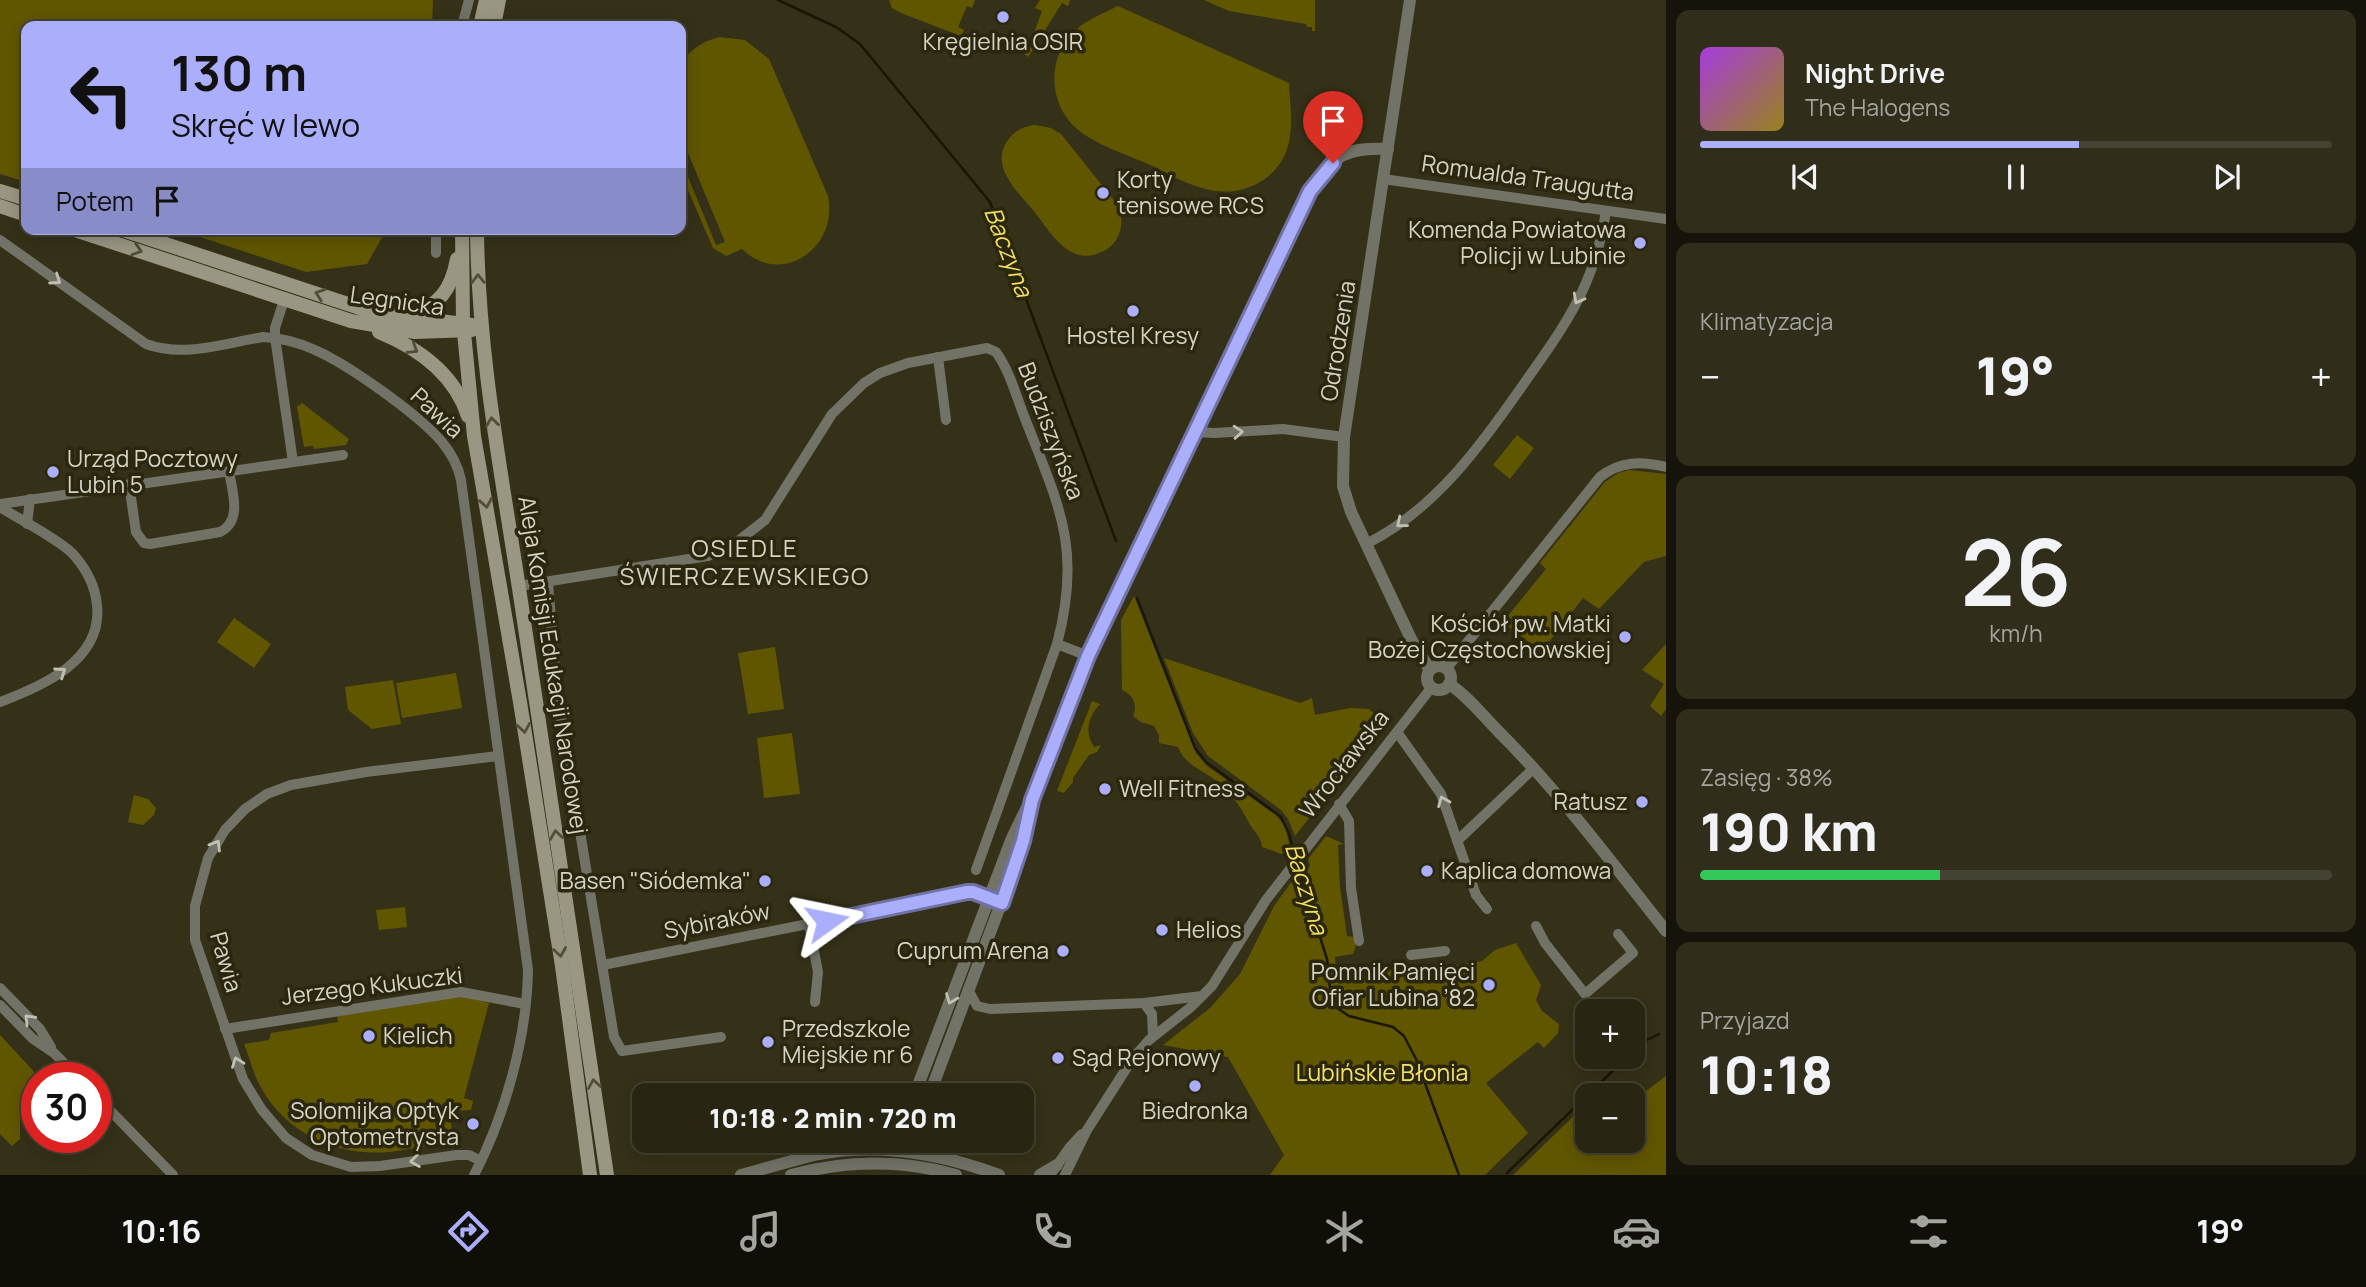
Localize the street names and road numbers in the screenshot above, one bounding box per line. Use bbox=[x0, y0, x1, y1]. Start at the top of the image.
street label: Romualda Traugutta bbox=[1420, 146, 1637, 208]
street label: Legnicka bbox=[348, 278, 446, 322]
street label: Odrodzenia bbox=[1312, 278, 1362, 403]
street label: Budziszyńska bbox=[1011, 357, 1093, 504]
street label: Pawia bbox=[404, 380, 471, 445]
street label: Aleja Komisji Edukacji Narodowej bbox=[511, 493, 597, 836]
street label: Wrocławska bbox=[1291, 702, 1396, 824]
street label: Sybiraków bbox=[661, 894, 773, 946]
street label: Pawia bbox=[203, 928, 251, 996]
street label: Jerzego Kukuczki bbox=[280, 958, 464, 1012]

